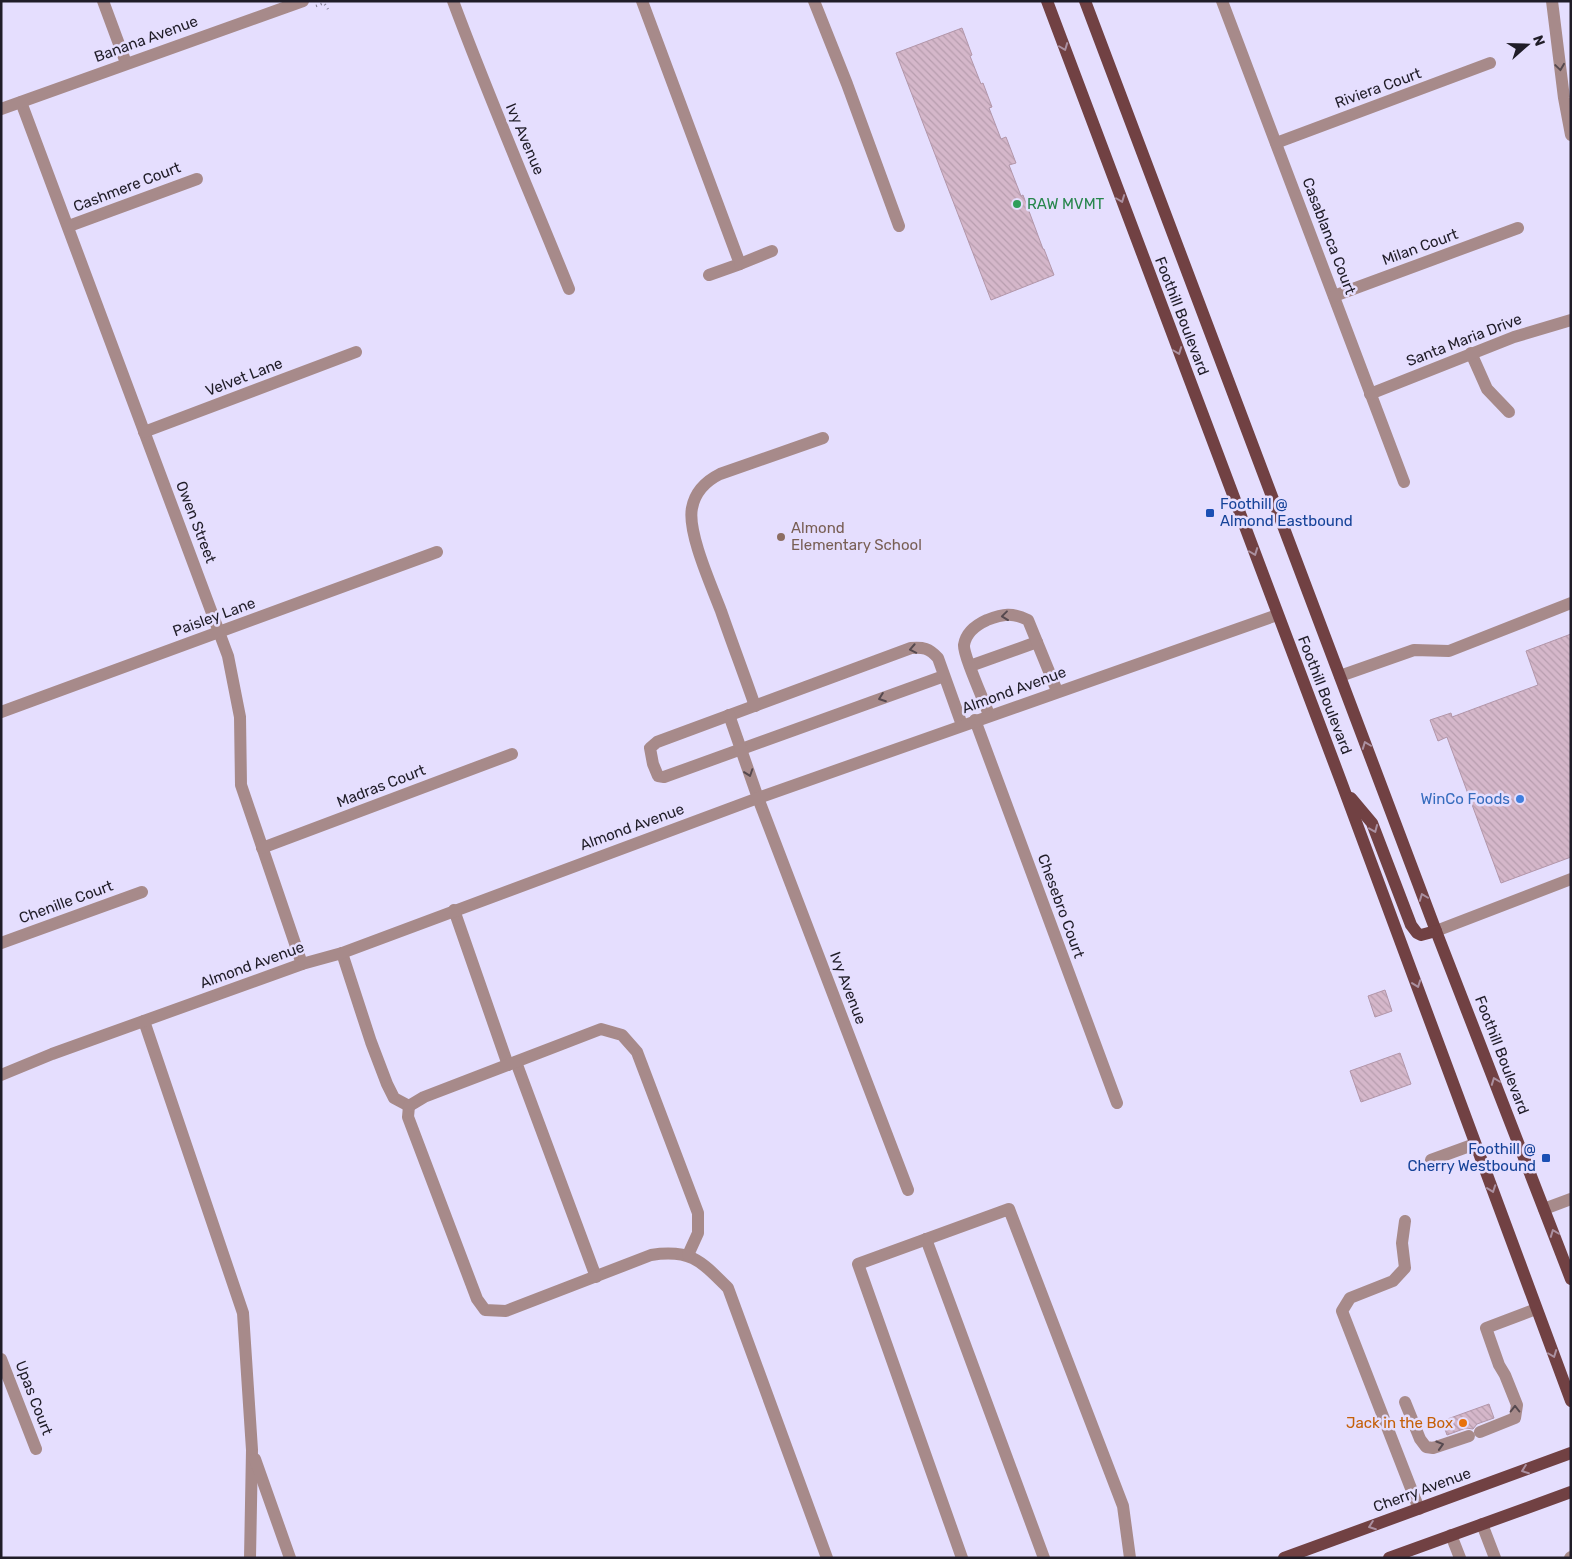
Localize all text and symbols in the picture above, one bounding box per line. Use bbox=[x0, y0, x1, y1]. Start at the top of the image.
street label: Banana Avenue bbox=[92, 12, 200, 66]
north arrow bbox=[1502, 20, 1552, 70]
text: N bbox=[1529, 33, 1548, 48]
one-way arrow bbox=[1058, 42, 1068, 51]
one-way arrow bbox=[1554, 63, 1565, 71]
street label: Riviera Court bbox=[1332, 64, 1424, 112]
street label: Ivy Avenue bbox=[502, 100, 548, 178]
street label: Cashmere Court bbox=[71, 158, 183, 216]
street label: Casablanca Court bbox=[1298, 175, 1360, 297]
one-way arrow bbox=[1115, 194, 1125, 203]
place label: RAW MVMT bbox=[1027, 195, 1105, 213]
marker: RAW MVMT bbox=[1011, 198, 1023, 210]
street label: Milan Court bbox=[1380, 225, 1461, 269]
street label: Foothill Boulevard bbox=[1151, 254, 1213, 378]
street label: Santa Maria Drive bbox=[1404, 310, 1524, 370]
one-way arrow bbox=[1172, 346, 1182, 355]
street label: Velvet Lane bbox=[203, 354, 285, 400]
street label: Owen Street bbox=[172, 478, 220, 566]
place label: Foothill @ Almond Eastbound bbox=[1220, 495, 1353, 530]
marker: Foothill @ Almond Eastbound bbox=[1204, 507, 1216, 519]
place label: Almond Elementary School bbox=[791, 519, 922, 554]
marker: Almond Elementary School bbox=[775, 531, 787, 543]
one-way arrow bbox=[1248, 548, 1258, 556]
street label: Paisley Lane bbox=[170, 594, 258, 640]
one-way arrow bbox=[1001, 610, 1009, 621]
street label: Foothill Boulevard bbox=[1294, 633, 1356, 757]
one-way arrow bbox=[908, 643, 917, 653]
street label: Almond Avenue bbox=[959, 663, 1069, 717]
one-way arrow bbox=[878, 692, 887, 702]
one-way arrow bbox=[1362, 742, 1372, 750]
street label: Madras Court bbox=[334, 761, 428, 811]
one-way arrow bbox=[743, 768, 753, 777]
place label: WinCo Foods bbox=[1421, 790, 1510, 808]
marker: WinCo Foods bbox=[1514, 793, 1526, 805]
street label: Almond Avenue bbox=[577, 800, 687, 854]
one-way arrow bbox=[1367, 824, 1378, 833]
street label: Chesebro Court bbox=[1034, 851, 1088, 961]
street label: Chenille Court bbox=[16, 877, 116, 927]
one-way arrow bbox=[1419, 894, 1429, 902]
street label: Almond Avenue bbox=[197, 938, 307, 992]
street label: Ivy Avenue bbox=[826, 949, 870, 1027]
one-way arrow bbox=[1411, 980, 1421, 988]
street label: Foothill Boulevard bbox=[1471, 993, 1533, 1117]
one-way arrow bbox=[1491, 1078, 1501, 1086]
place label: Foothill @ Cherry Westbound bbox=[1408, 1140, 1536, 1175]
marker: Foothill @ Cherry Westbound bbox=[1540, 1152, 1552, 1164]
one-way arrow bbox=[1486, 1185, 1496, 1193]
one-way arrow bbox=[1549, 1229, 1560, 1238]
one-way arrow bbox=[1547, 1349, 1557, 1358]
street label: Upas Court bbox=[12, 1358, 56, 1438]
one-way arrow bbox=[1510, 1404, 1520, 1412]
place label: Jack in the Box bbox=[1346, 1414, 1453, 1432]
marker: Jack in the Box bbox=[1457, 1417, 1469, 1429]
one-way arrow bbox=[1436, 1441, 1444, 1451]
street label: Cherry Avenue bbox=[1371, 1464, 1473, 1516]
one-way arrow bbox=[1521, 1464, 1530, 1474]
one-way arrow bbox=[1369, 1520, 1377, 1530]

